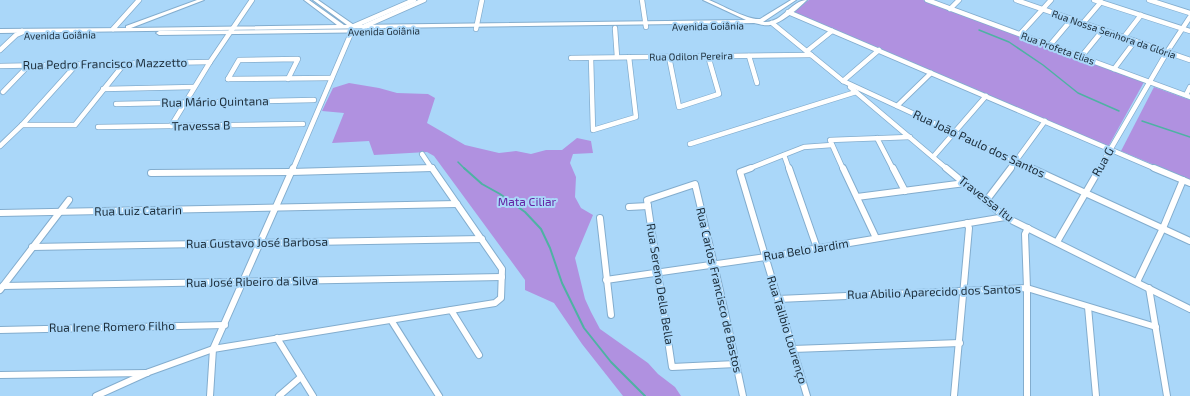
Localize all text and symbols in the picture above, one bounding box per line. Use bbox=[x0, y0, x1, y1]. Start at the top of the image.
street label: Rua Nossa Senhora da Glória bbox=[1050, 7, 1178, 61]
street label: Avenida Goiânia bbox=[672, 19, 744, 33]
street label: Avenida Goiânia bbox=[348, 24, 420, 38]
street label: Avenida Goiânia bbox=[24, 28, 96, 42]
street label: Rua Profeta Elias bbox=[1020, 29, 1096, 67]
street label: Rua Odilon Pereira bbox=[649, 49, 733, 63]
street label: Rua Pedro Francisco Mazzetto bbox=[23, 55, 188, 71]
street label: Rua Mário Quintana bbox=[161, 93, 269, 110]
street label: Rua João Paulo dos Santos bbox=[911, 106, 1048, 180]
street label: Travessa B bbox=[171, 117, 231, 133]
street label: Rua G bbox=[1088, 145, 1116, 178]
street label: Travessa Itu bbox=[956, 172, 1017, 224]
park label: Mata Ciliar bbox=[498, 194, 557, 208]
street label: Rua Luiz Catarin bbox=[94, 202, 182, 218]
street label: Rua Carlos Francisco de Bastos bbox=[694, 206, 746, 374]
street label: Rua Sereno Della Bella bbox=[644, 222, 677, 346]
street label: Rua Gustavo José Barbosa bbox=[186, 234, 328, 250]
street label: Rua Belo Jardim bbox=[762, 235, 849, 263]
street label: Rua José Ribeiro da Silva bbox=[186, 273, 318, 289]
street label: Rua Talibio Lourenço bbox=[764, 274, 811, 386]
street label: Rua Abilio Aparecido dos Santos bbox=[847, 281, 1021, 301]
street label: Rua Irene Romero Filho bbox=[49, 318, 175, 334]

